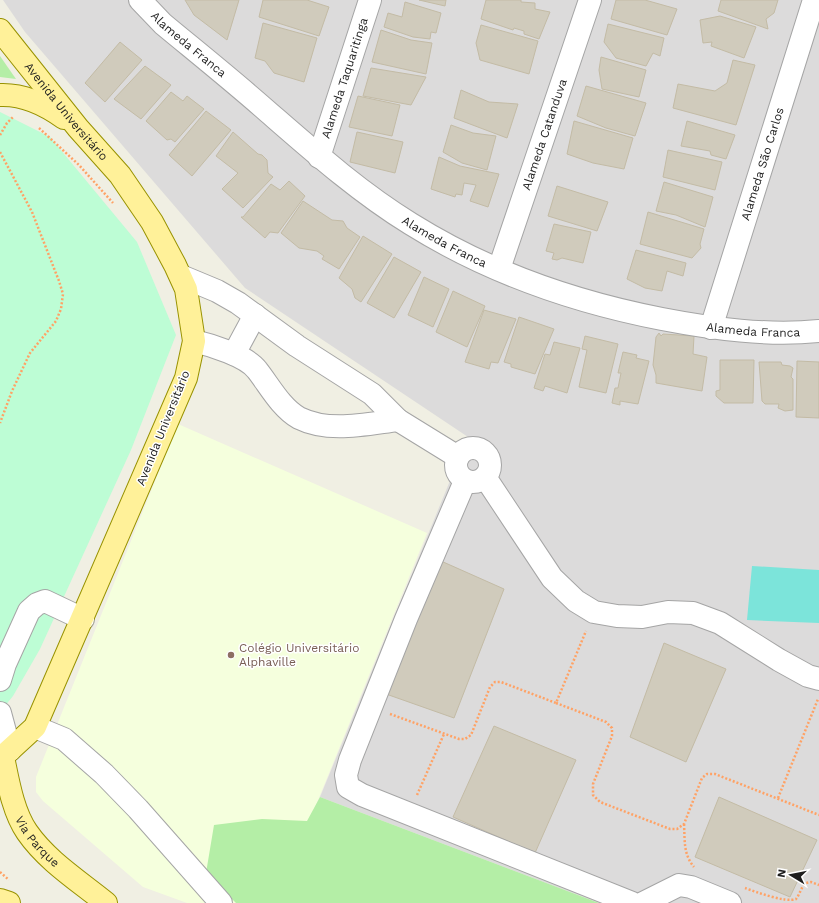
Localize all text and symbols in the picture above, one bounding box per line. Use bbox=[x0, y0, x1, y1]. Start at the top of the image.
street label: Alameda Franca bbox=[148, 9, 229, 80]
street label: Alameda Taquaritinga bbox=[318, 16, 371, 140]
street label: Avenida Universitário bbox=[22, 60, 111, 163]
street label: Alameda Catanduva bbox=[519, 77, 570, 192]
street label: Alameda São Carlos bbox=[738, 106, 787, 222]
street label: Alameda Franca bbox=[399, 213, 489, 270]
street label: Alameda Franca bbox=[705, 320, 801, 340]
street label: Avenida Universitário bbox=[133, 368, 193, 488]
place label: Colégio Universitário Alphaville bbox=[239, 641, 359, 669]
marker: Colégio Universitário Alphaville bbox=[226, 650, 236, 660]
street label: Via Parque bbox=[12, 814, 62, 870]
north arrow bbox=[771, 855, 811, 895]
text: N bbox=[775, 868, 789, 878]

